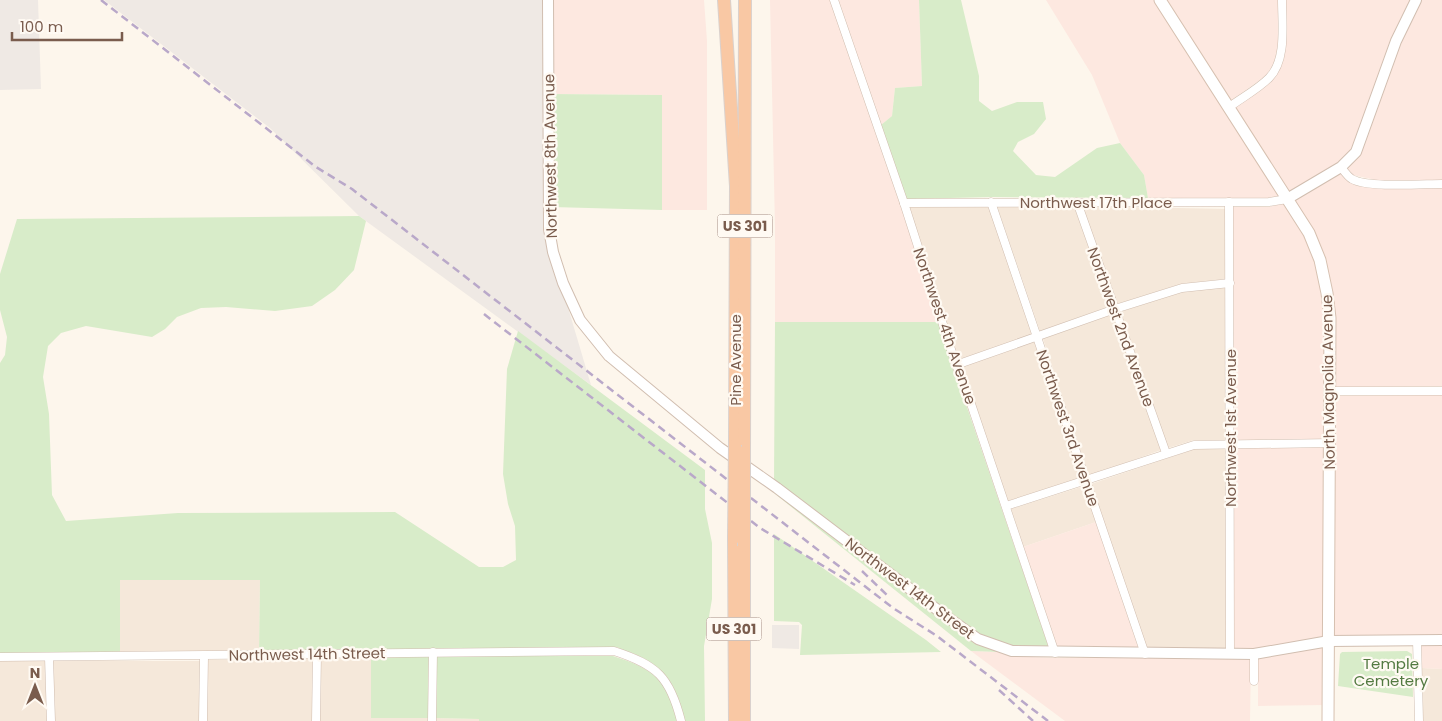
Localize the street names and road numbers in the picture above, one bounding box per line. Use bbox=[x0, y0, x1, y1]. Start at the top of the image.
street label: Northwest 8th Avenue bbox=[538, 74, 562, 238]
street label: Northwest 17th Place bbox=[1020, 192, 1172, 213]
road number: US 301 bbox=[718, 215, 772, 238]
street label: Northwest 2nd Avenue bbox=[1082, 244, 1160, 410]
street label: Northwest 4th Avenue bbox=[908, 245, 982, 407]
street label: North Magnolia Avenue bbox=[1316, 294, 1340, 470]
street label: Pine Avenue bbox=[725, 314, 746, 406]
street label: Northwest 3rd Avenue bbox=[1031, 347, 1105, 509]
street label: Northwest 1st Avenue bbox=[1220, 349, 1241, 507]
street label: Northwest 14th Street bbox=[841, 532, 979, 644]
road number: US 301 bbox=[706, 618, 762, 640]
street label: Northwest 14th Street bbox=[228, 642, 386, 666]

